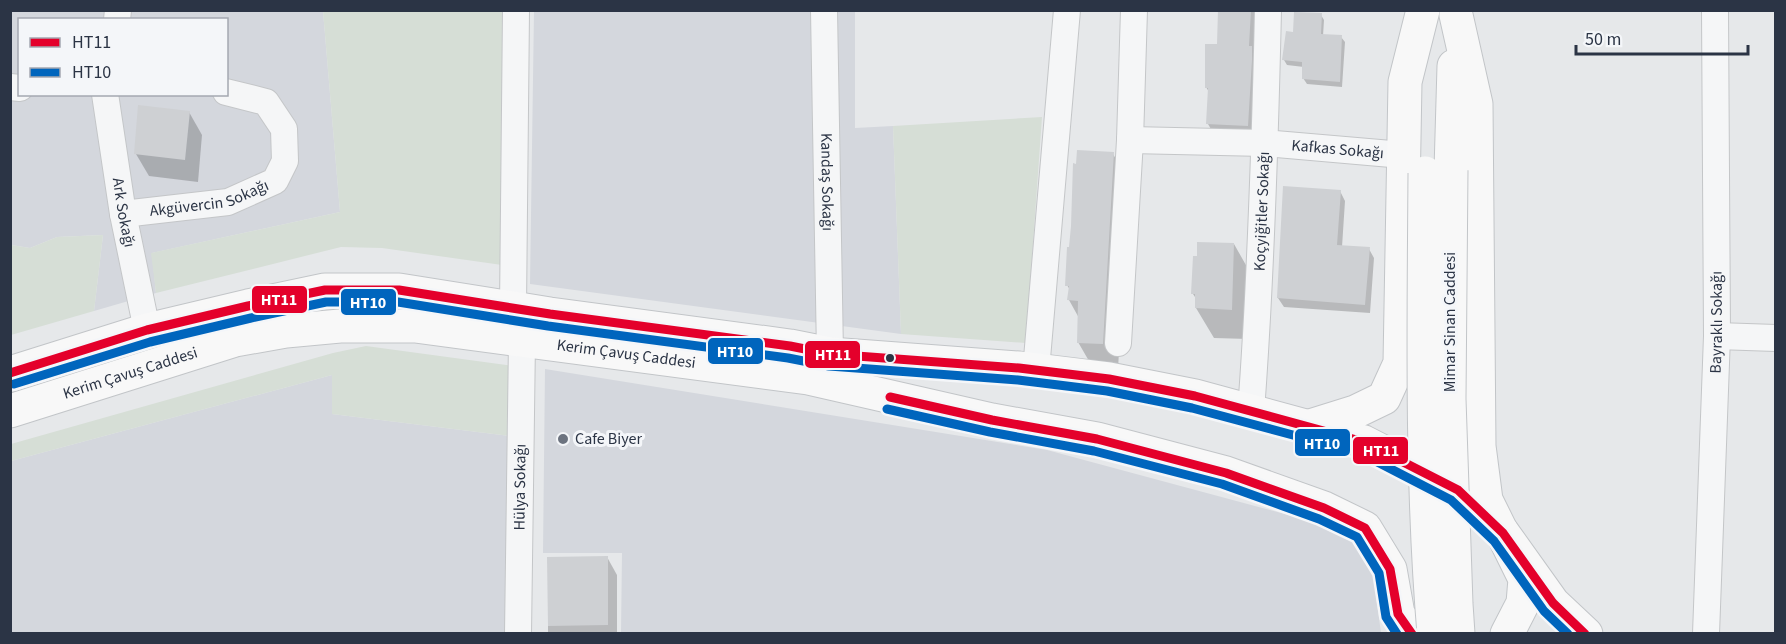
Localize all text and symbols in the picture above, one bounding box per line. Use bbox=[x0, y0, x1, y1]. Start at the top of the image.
legend bbox=[18, 18, 228, 96]
scale bar bbox=[1576, 18, 1748, 56]
text: 50 m bbox=[1585, 27, 1621, 52]
text: HT11 bbox=[72, 30, 111, 55]
text: HT10 bbox=[72, 60, 111, 85]
street label: Kandaş Sokağı bbox=[815, 133, 839, 231]
street label: Kafkas Sokağı bbox=[1290, 134, 1385, 164]
street label: Koçyiğitler Sokağı bbox=[1249, 151, 1275, 272]
street label: Akgüvercin Sokağı bbox=[148, 174, 272, 222]
street label: Ark Sokağı bbox=[107, 176, 141, 249]
street label: Mimar Sinan Caddesi bbox=[1439, 252, 1461, 392]
street label: Bayraklı Sokağı bbox=[1705, 271, 1728, 374]
line badge: HT11 bbox=[251, 285, 308, 314]
line badge: HT10 bbox=[340, 288, 397, 316]
text: HT11 bbox=[261, 289, 297, 311]
text: HT10 bbox=[350, 292, 386, 314]
street label: Kerim Çavuş Caddesi bbox=[555, 334, 697, 374]
line badge: HT10 bbox=[707, 337, 764, 365]
line badge: HT11 bbox=[804, 340, 861, 369]
text: HT10 bbox=[717, 341, 753, 363]
street label: Kerim Çavuş Caddesi bbox=[60, 342, 200, 405]
text: HT11 bbox=[815, 344, 851, 366]
unlabelled marker bbox=[884, 352, 896, 364]
place label: Cafe Biyer bbox=[575, 428, 643, 450]
line badge: HT10 bbox=[1294, 428, 1351, 457]
marker: Cafe Biyer bbox=[556, 432, 570, 446]
text: HT10 bbox=[1304, 433, 1340, 455]
line badge: HT11 bbox=[1352, 436, 1409, 465]
text: HT11 bbox=[1363, 440, 1399, 462]
street label: Hülya Sokağı bbox=[508, 443, 532, 531]

